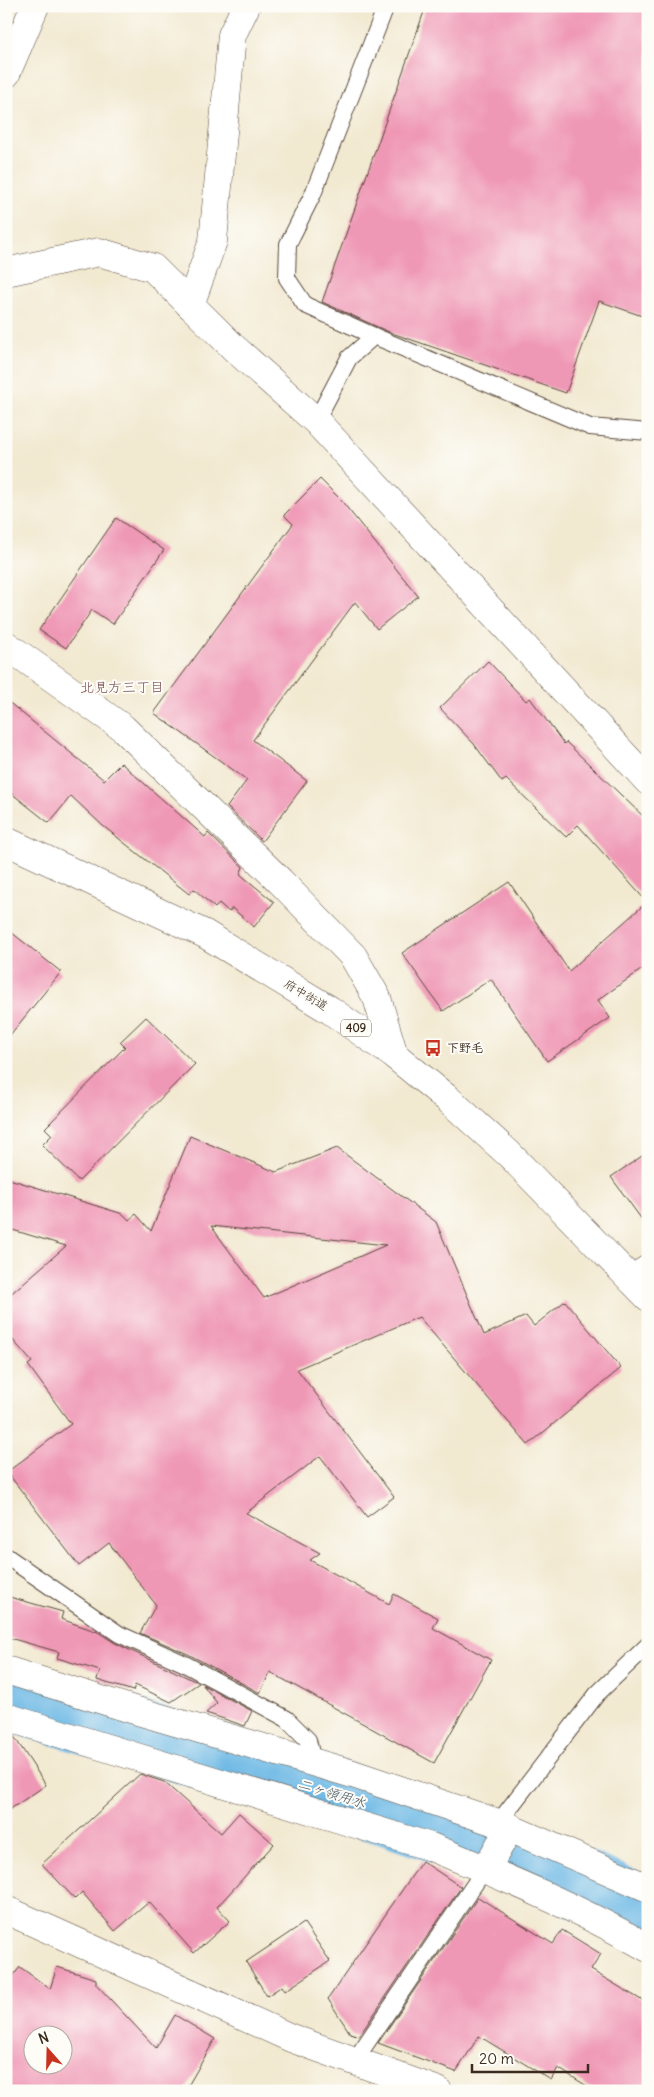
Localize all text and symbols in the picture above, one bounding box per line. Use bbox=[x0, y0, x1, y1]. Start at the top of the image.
district label: 北見方三丁目 bbox=[80, 678, 164, 696]
street label: 府中街道 bbox=[282, 976, 331, 1013]
road number: 409 bbox=[341, 1020, 371, 1036]
bus stop icon: 下野毛 bbox=[423, 1038, 443, 1058]
place label: 下野毛 bbox=[447, 1040, 483, 1055]
water label: 二ヶ領用水 bbox=[296, 1774, 368, 1812]
north arrow bbox=[22, 2024, 72, 2074]
text: N bbox=[36, 2028, 51, 2048]
scale bar bbox=[472, 2042, 588, 2074]
text: 20 m bbox=[479, 2049, 514, 2068]

